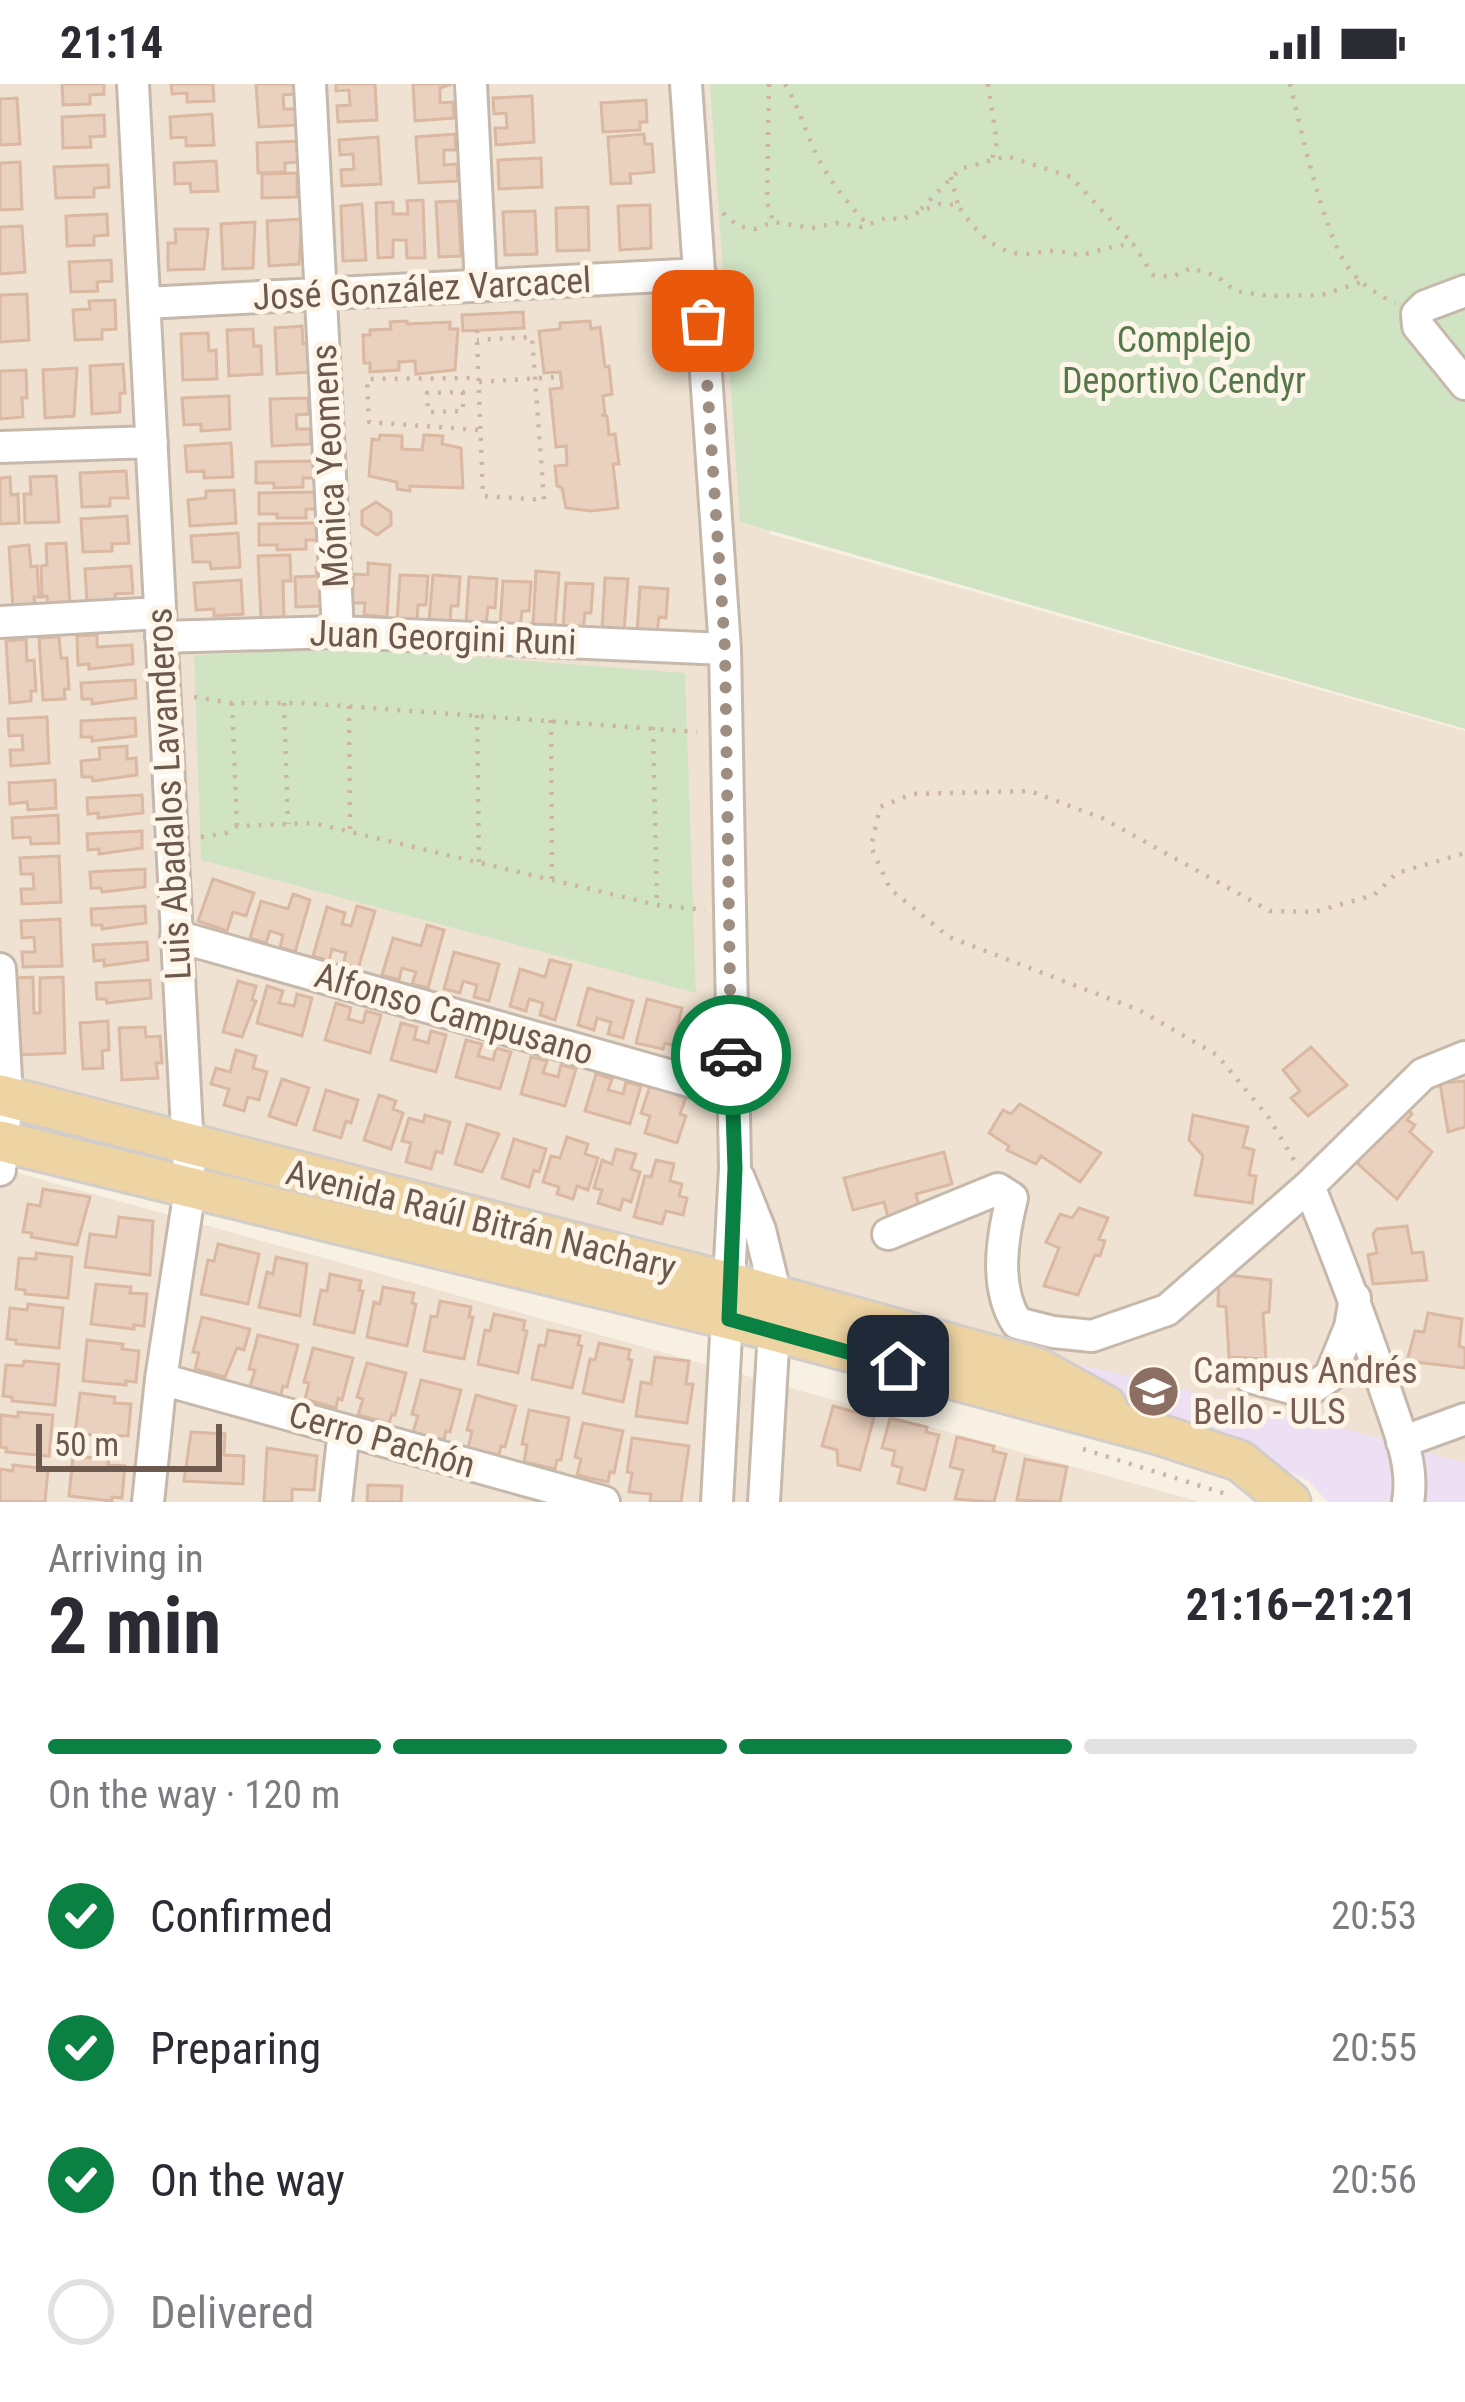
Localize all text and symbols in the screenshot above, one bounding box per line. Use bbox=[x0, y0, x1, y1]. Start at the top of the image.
text: 21:14 bbox=[60, 16, 163, 69]
street label: José González Varcacel bbox=[252, 259, 592, 319]
pin bbox=[652, 270, 754, 372]
icon: bag bbox=[670, 288, 736, 354]
park label: Complejo Deportivo Cendyr bbox=[1062, 319, 1306, 402]
street label: Mónica Yeomens bbox=[303, 343, 357, 589]
street label: Luis Abadalos Lavanderos bbox=[138, 607, 200, 981]
street label: Juan Georgini Runi bbox=[309, 612, 577, 664]
street label: Alfonso Campusano bbox=[310, 954, 598, 1074]
courier bbox=[671, 995, 791, 1115]
icon: car bbox=[698, 1022, 764, 1088]
street label: Avenida Raúl Bitrán Nachary bbox=[282, 1151, 680, 1289]
pin bbox=[847, 1315, 949, 1417]
icon: home bbox=[865, 1333, 931, 1399]
place label: Campus Andrés Bello - ULS bbox=[1193, 1350, 1418, 1433]
school or university icon: Campus Andrés Bello - ULS bbox=[1126, 1364, 1182, 1420]
street label: Cerro Pachón bbox=[284, 1393, 480, 1487]
scale bar bbox=[36, 1418, 222, 1471]
text: 50 m bbox=[54, 1425, 119, 1464]
text: Arriving in bbox=[48, 1536, 204, 1582]
text: 21:16–21:21 bbox=[1186, 1578, 1417, 1631]
text: 2 min bbox=[48, 1581, 221, 1672]
text: On the way · 120 m bbox=[48, 1772, 340, 1818]
icon: check bbox=[48, 1883, 114, 1949]
text: Confirmed bbox=[150, 1890, 333, 1943]
text: 20:53 bbox=[1331, 1893, 1417, 1939]
icon: check bbox=[48, 2015, 114, 2081]
text: Preparing bbox=[150, 2022, 321, 2075]
text: 20:55 bbox=[1331, 2025, 1417, 2071]
icon: check bbox=[48, 2147, 114, 2213]
text: On the way bbox=[150, 2154, 345, 2207]
text: 20:56 bbox=[1331, 2157, 1417, 2203]
text: Delivered bbox=[150, 2286, 314, 2339]

